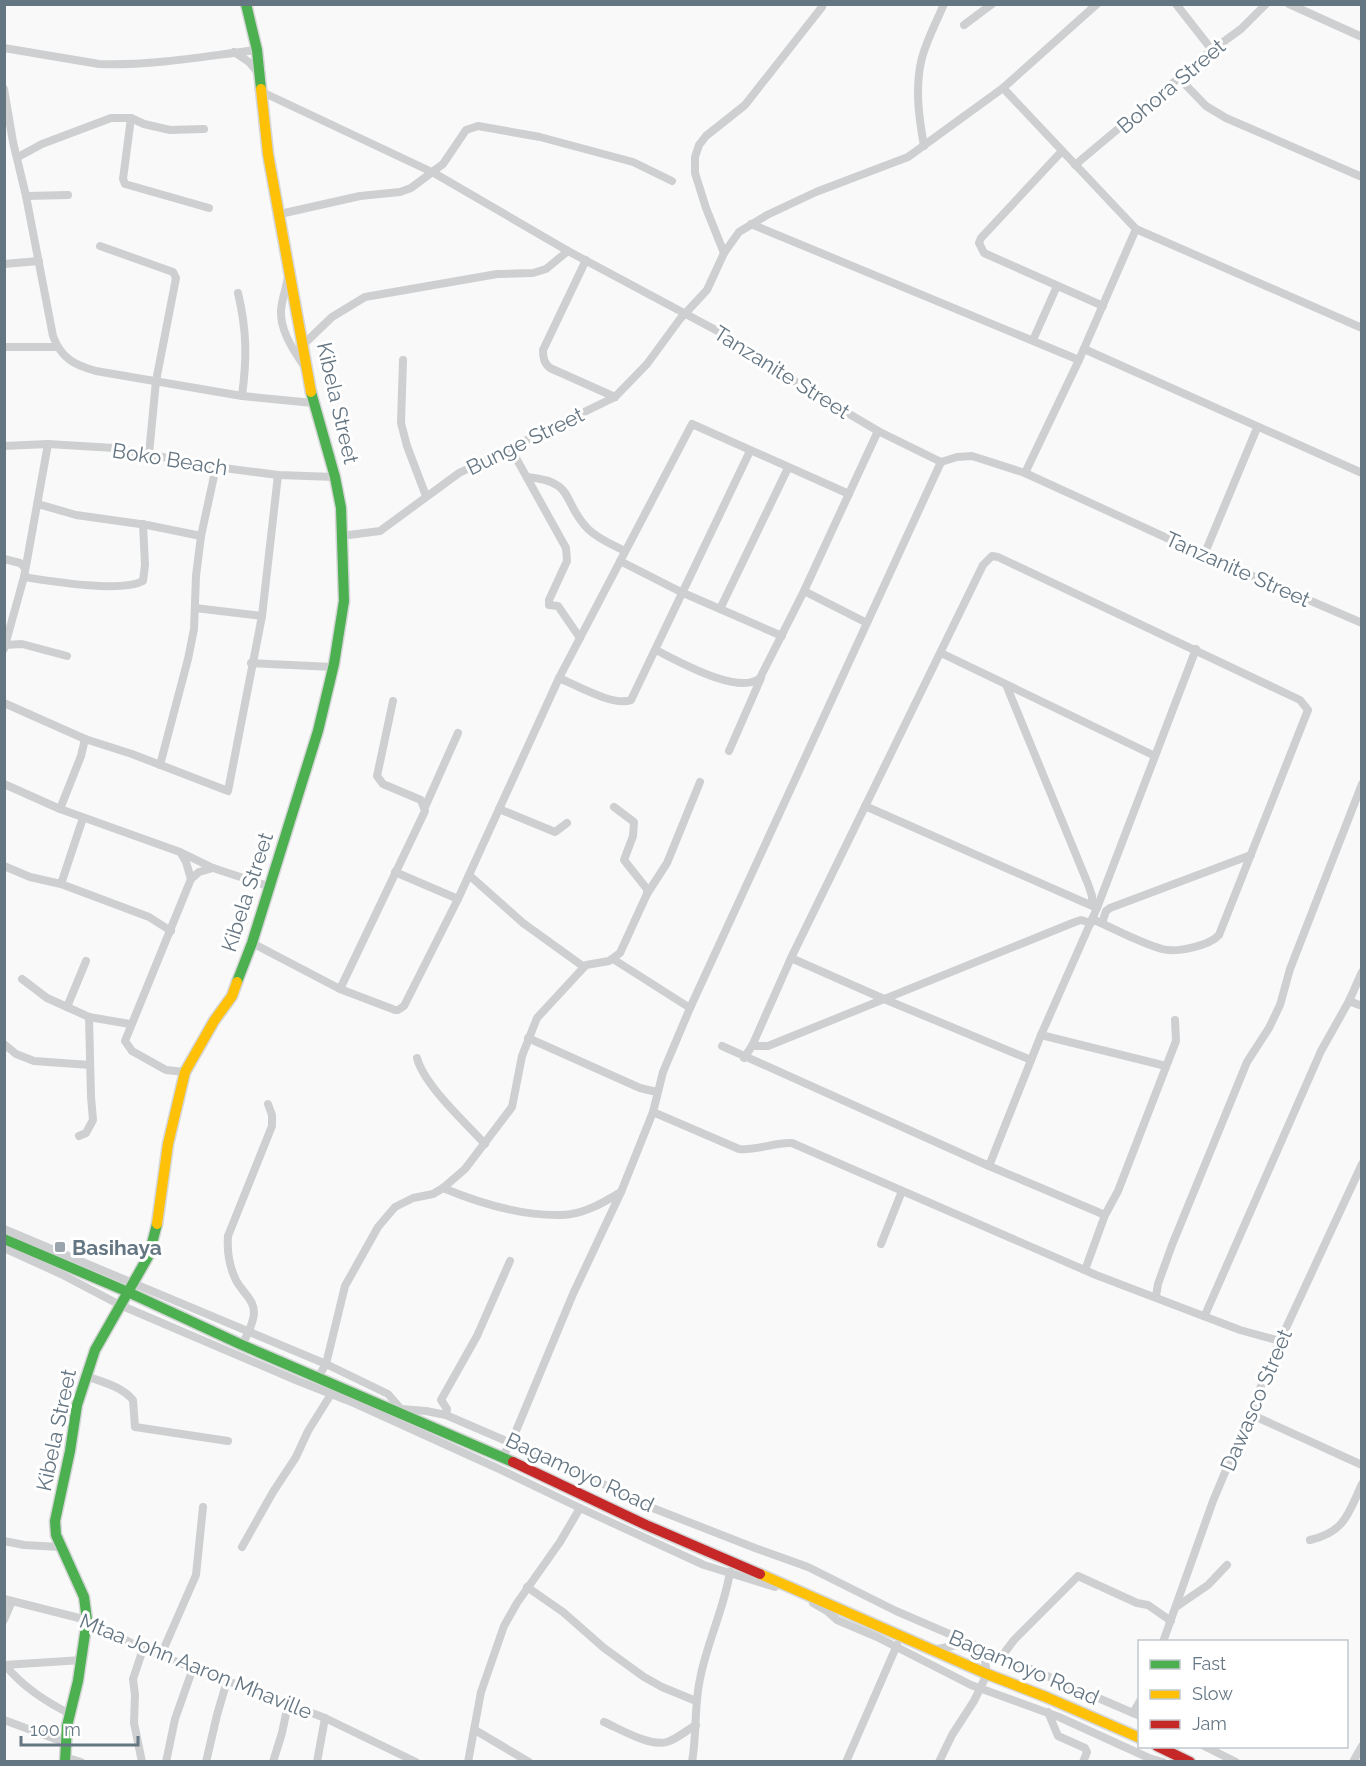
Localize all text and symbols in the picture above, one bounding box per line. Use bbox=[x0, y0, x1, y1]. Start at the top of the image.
street label: Bohora Street bbox=[1112, 33, 1230, 139]
street label: Tanzanite Street bbox=[709, 320, 855, 424]
street label: Kibela Street bbox=[312, 340, 364, 466]
street label: Bunge Street bbox=[462, 402, 588, 480]
street label: Boko Beach bbox=[111, 438, 229, 480]
street label: Tanzanite Street bbox=[1162, 526, 1314, 612]
street label: Kibela Street bbox=[216, 829, 278, 955]
place label: Basihaya bbox=[72, 1235, 162, 1260]
marker: Basihaya bbox=[53, 1240, 67, 1254]
street label: Dawasco Street bbox=[1215, 1325, 1297, 1475]
street label: Kibela Street bbox=[31, 1367, 81, 1493]
street label: Bagamoyo Road bbox=[502, 1427, 658, 1517]
street label: Mtaa John Aaron Mhaville bbox=[76, 1608, 316, 1724]
street label: Bagamoyo Road bbox=[945, 1624, 1103, 1710]
legend bbox=[1138, 1640, 1348, 1748]
text: Fast bbox=[1192, 1653, 1226, 1674]
text: Slow bbox=[1192, 1683, 1233, 1704]
scale bar bbox=[21, 1709, 138, 1747]
text: Jam bbox=[1192, 1713, 1227, 1734]
text: 100 m bbox=[30, 1719, 81, 1740]

